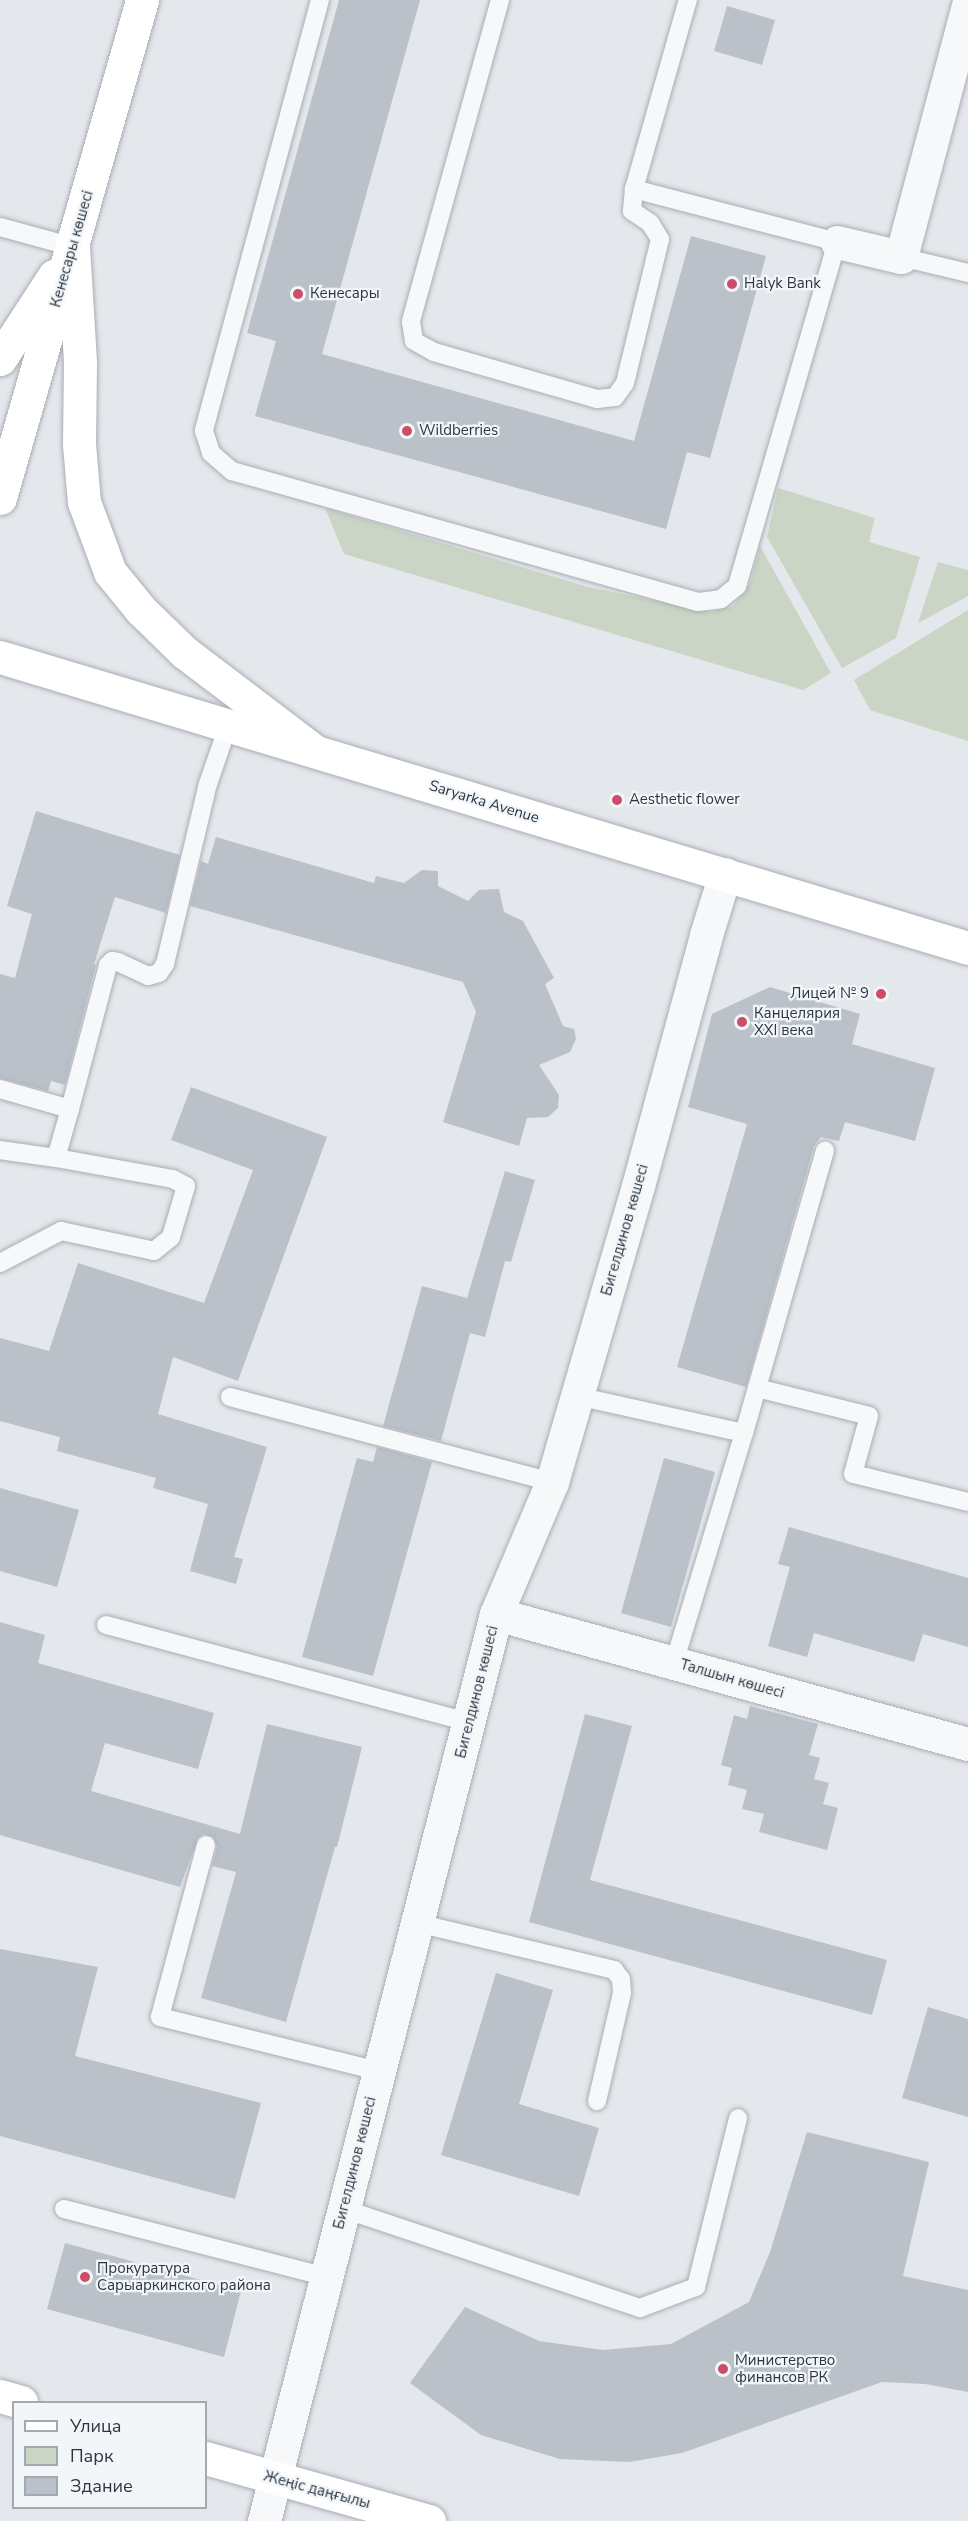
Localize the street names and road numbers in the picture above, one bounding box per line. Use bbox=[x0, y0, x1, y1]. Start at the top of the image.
street label: Кенесары көшесі bbox=[47, 189, 97, 309]
street label: Saryarka Avenue bbox=[427, 777, 541, 827]
street label: Бигелдинов көшесі bbox=[598, 1162, 652, 1298]
street label: Бигелдинов көшесі bbox=[452, 1624, 502, 1760]
street label: Талшын көшесі bbox=[678, 1656, 786, 1702]
street label: Бигелдинов көшесі bbox=[330, 2095, 380, 2231]
street label: Жеңіс даңғылы bbox=[262, 2467, 372, 2513]

